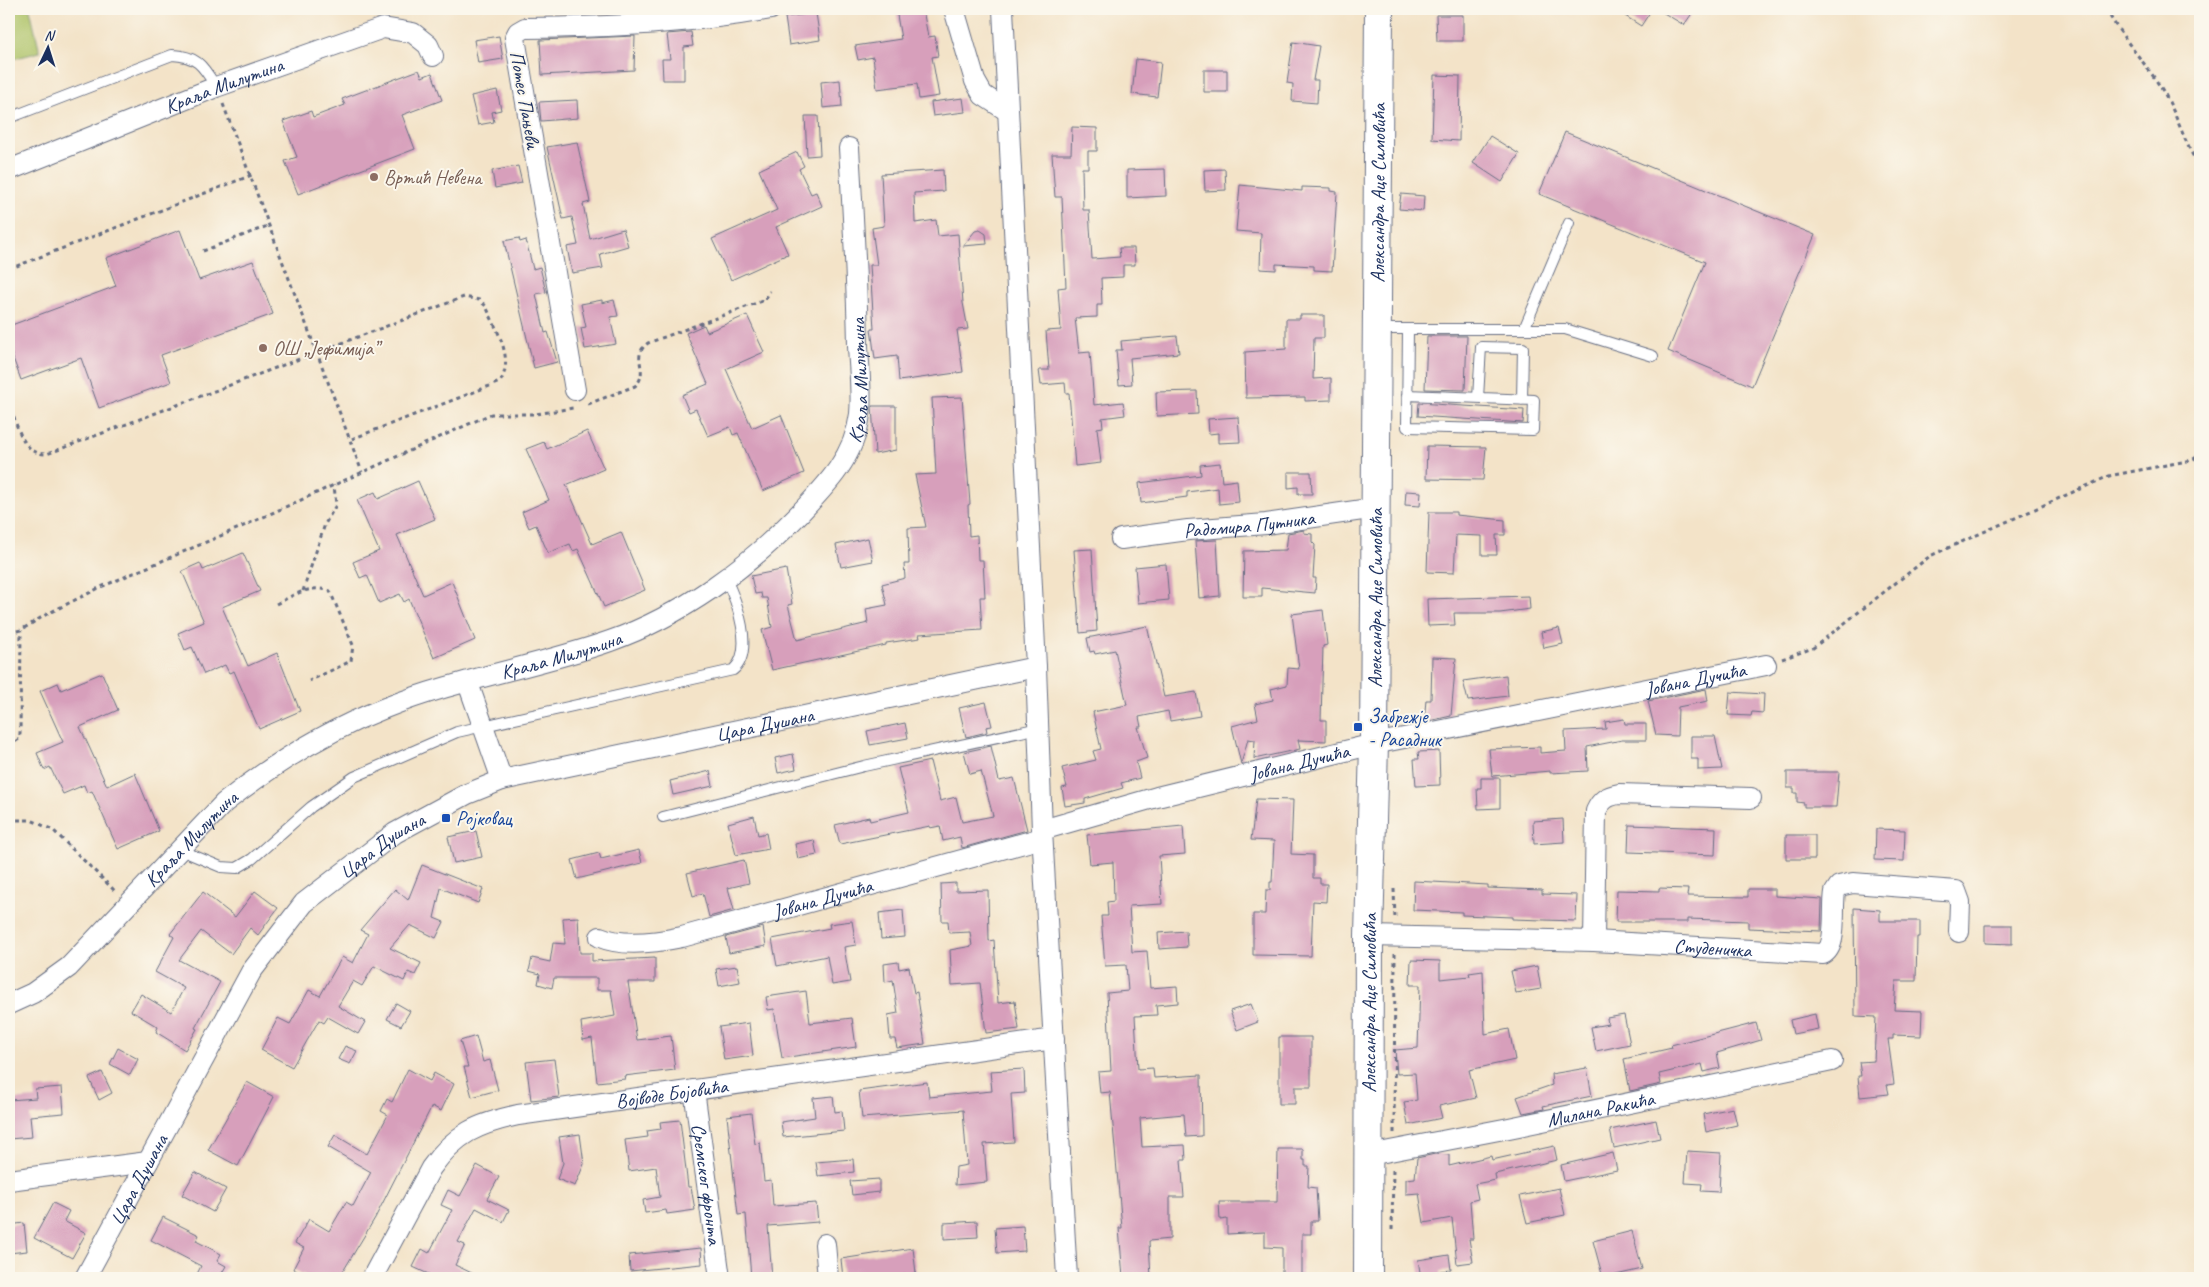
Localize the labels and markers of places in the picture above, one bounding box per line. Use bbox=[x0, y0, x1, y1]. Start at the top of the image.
place label: Вртић Невена bbox=[384, 165, 483, 190]
marker: Вртић Невена bbox=[368, 171, 380, 183]
place label: ОШ „Јефимија” bbox=[273, 336, 383, 361]
marker: ОШ „Јефимија” bbox=[257, 342, 269, 354]
place label: Забрежје - Расадник bbox=[1368, 704, 1442, 752]
marker: Забрежје - Расадник bbox=[1352, 721, 1364, 733]
place label: Ројковац bbox=[456, 806, 513, 831]
marker: Ројковац bbox=[440, 812, 452, 824]

